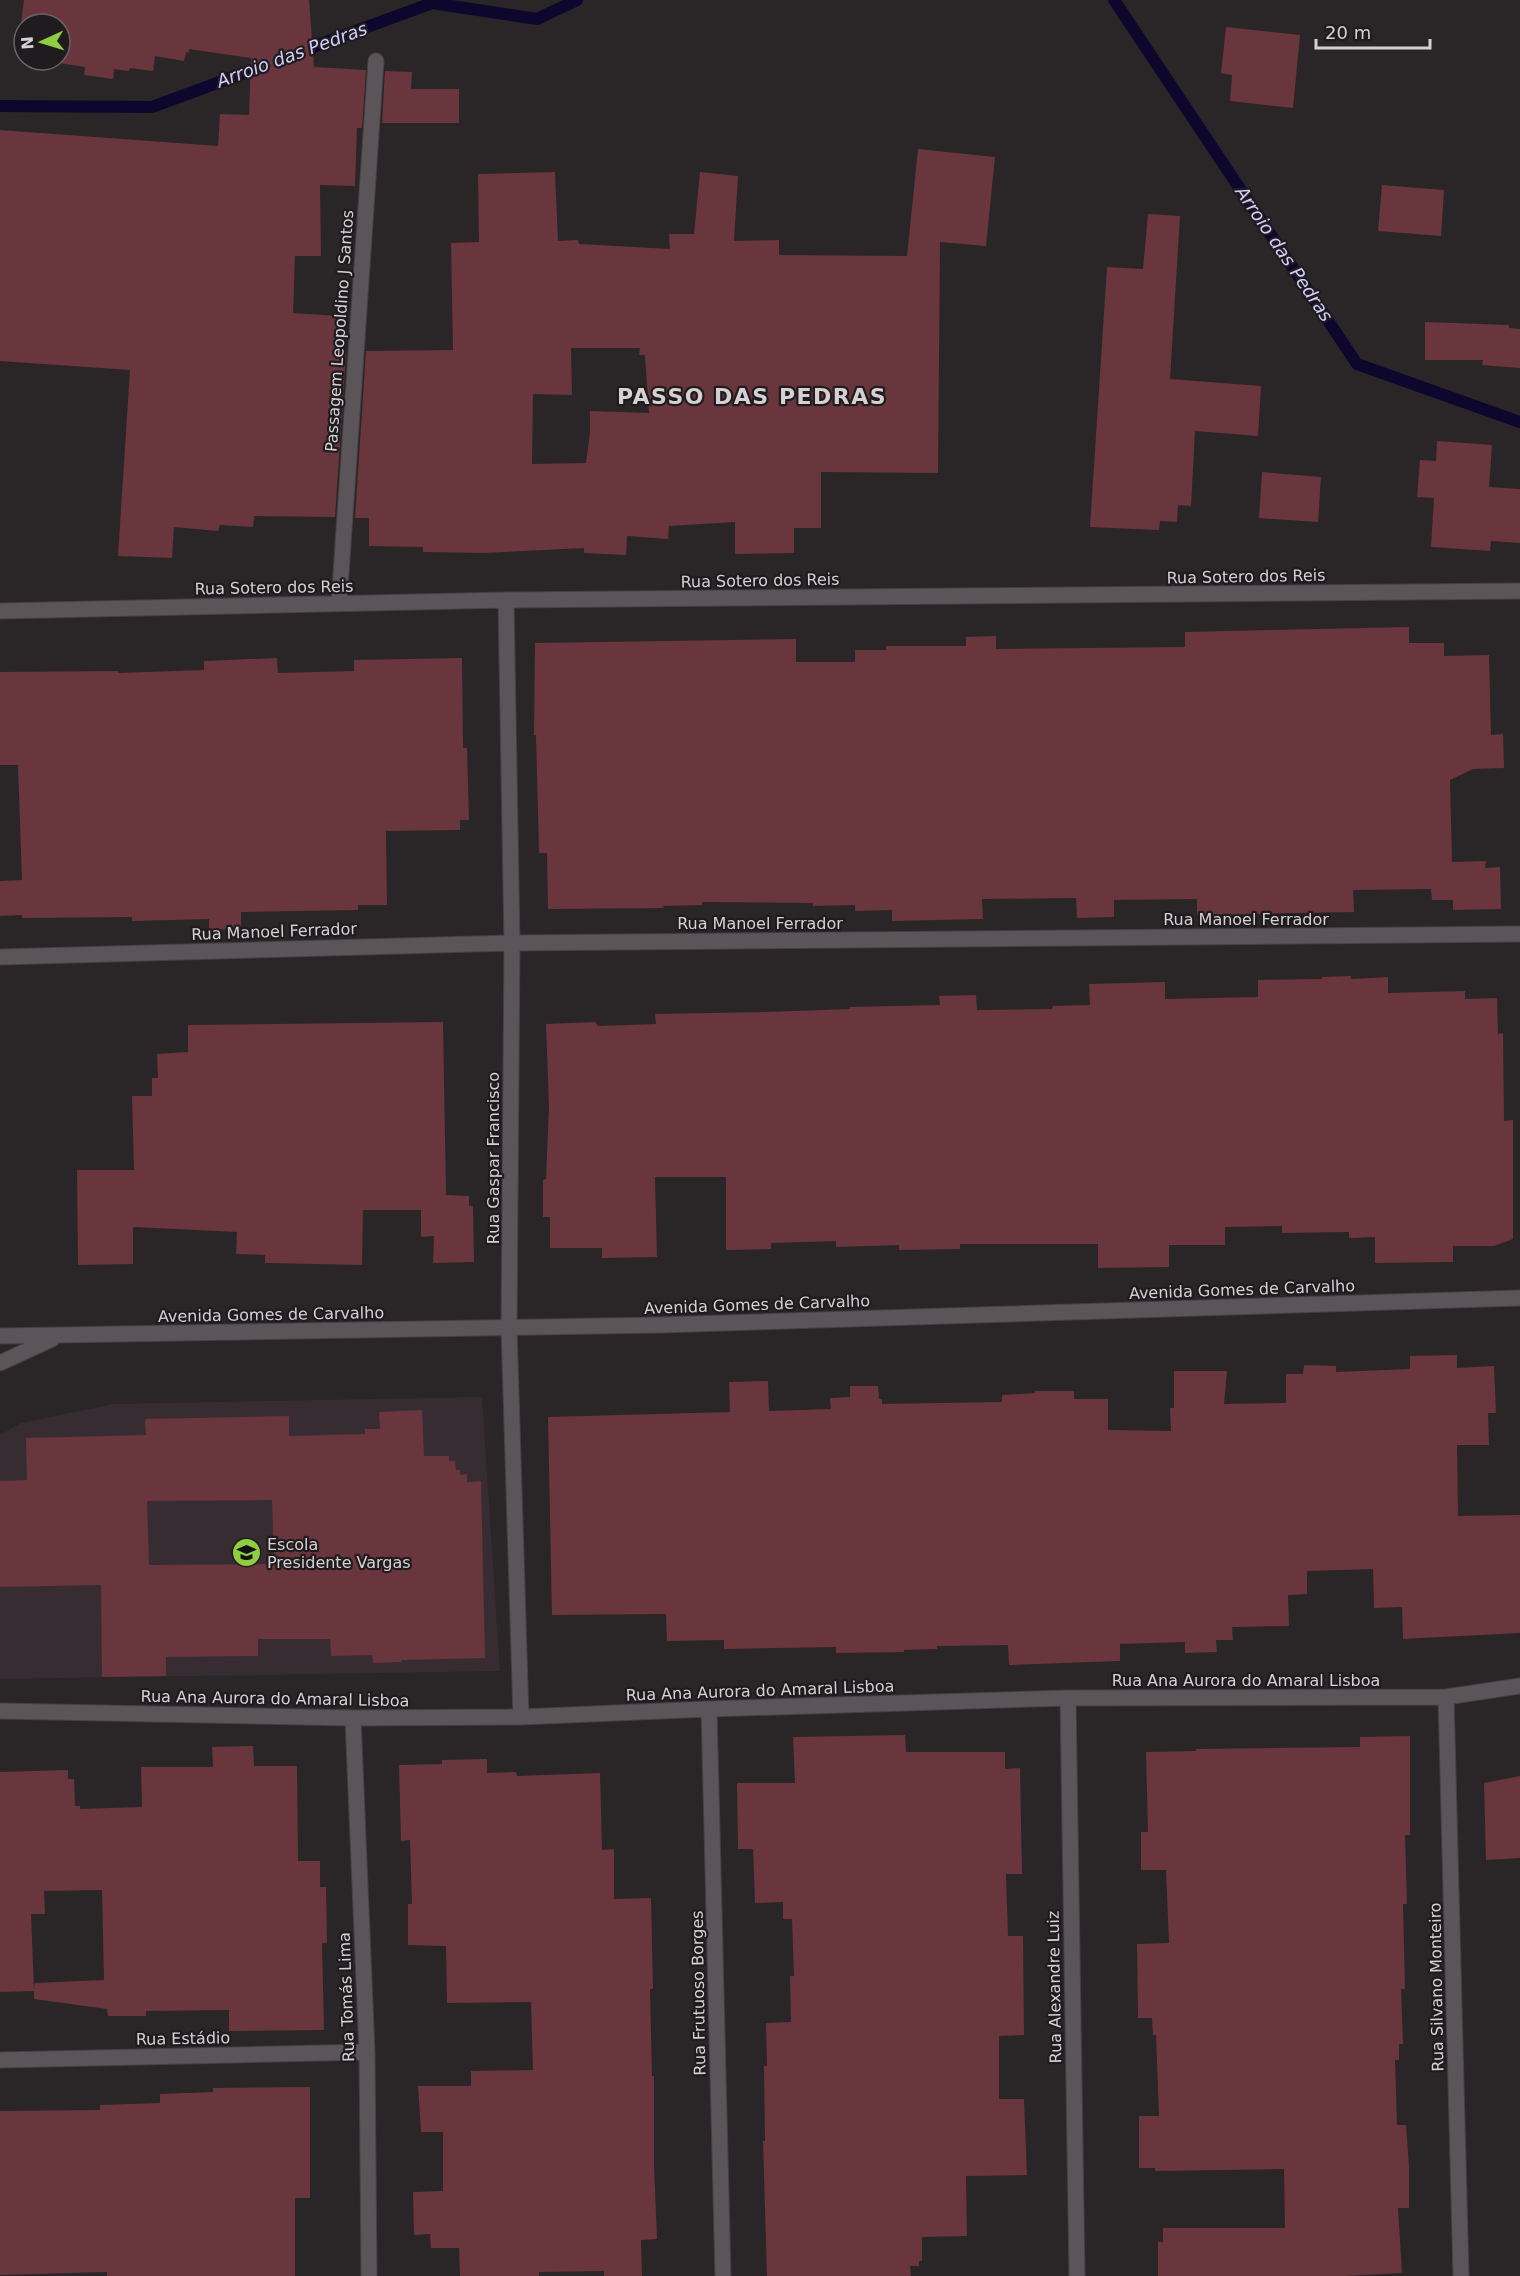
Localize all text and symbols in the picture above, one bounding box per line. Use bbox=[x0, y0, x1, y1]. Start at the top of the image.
north arrow bbox=[12, 12, 72, 72]
scale bar bbox=[1316, 12, 1430, 50]
water label: Arroio das Pedras bbox=[213, 18, 370, 92]
text: 20 m bbox=[1325, 22, 1371, 43]
text: N bbox=[18, 36, 37, 50]
water label: Arroio das Pedras bbox=[1231, 181, 1337, 325]
street label: Passagem Leopoldino J Santos bbox=[322, 209, 357, 453]
district label: PASSO DAS PEDRAS bbox=[617, 384, 887, 409]
street label: Rua Sotero dos Reis bbox=[1166, 566, 1326, 587]
street label: Rua Sotero dos Reis bbox=[680, 570, 840, 591]
street label: Rua Sotero dos Reis bbox=[194, 577, 354, 598]
street label: Rua Manoel Ferrador bbox=[1163, 910, 1329, 929]
street label: Rua Manoel Ferrador bbox=[677, 914, 843, 933]
street label: Rua Manoel Ferrador bbox=[191, 919, 358, 944]
street label: Rua Gaspar Francisco bbox=[484, 1072, 503, 1244]
street label: Avenida Gomes de Carvalho bbox=[1129, 1276, 1355, 1303]
street label: Avenida Gomes de Carvalho bbox=[644, 1291, 870, 1318]
street label: Avenida Gomes de Carvalho bbox=[158, 1303, 384, 1326]
place label: Escola Presidente Vargas bbox=[267, 1535, 411, 1572]
school or university icon: Escola Presidente Vargas bbox=[230, 1537, 262, 1569]
street label: Rua Ana Aurora do Amaral Lisboa bbox=[1112, 1671, 1380, 1690]
street label: Rua Ana Aurora do Amaral Lisboa bbox=[625, 1676, 895, 1705]
street label: Rua Ana Aurora do Amaral Lisboa bbox=[140, 1687, 409, 1710]
street label: Rua Silvano Monteiro bbox=[1426, 1902, 1447, 2072]
street label: Rua Frutuoso Borges bbox=[688, 1910, 709, 2076]
street label: Rua Alexandre Luiz bbox=[1044, 1910, 1065, 2064]
street label: Rua Tomás Lima bbox=[335, 1932, 358, 2062]
street label: Rua Estádio bbox=[136, 2028, 230, 2049]

